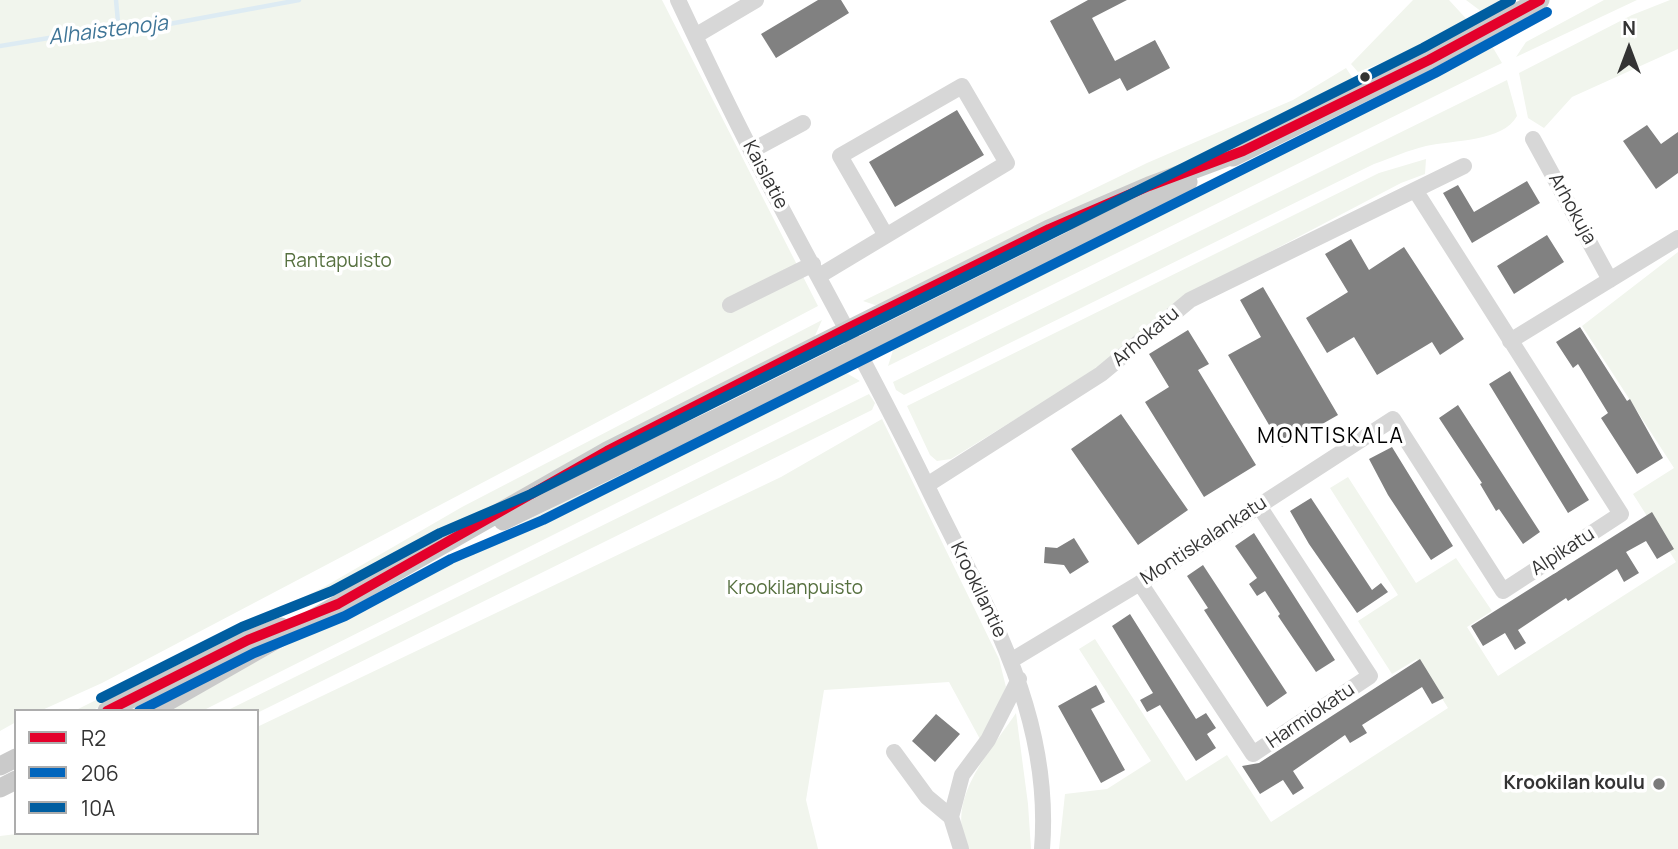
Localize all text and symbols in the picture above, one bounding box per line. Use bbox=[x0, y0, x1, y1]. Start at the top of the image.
water label: Alhaistenoja bbox=[47, 11, 169, 51]
north arrow bbox=[1594, 14, 1664, 84]
text: N bbox=[1622, 15, 1636, 41]
unlabelled marker bbox=[1358, 70, 1372, 84]
street label: Kaislatie bbox=[737, 137, 793, 213]
street label: Arhokuja bbox=[1543, 170, 1601, 248]
park label: Rantapuisto bbox=[284, 251, 392, 273]
street label: Arhokatu bbox=[1108, 302, 1184, 372]
district label: MONTISKALA bbox=[1259, 424, 1403, 450]
street label: Montiskalankatu bbox=[1137, 492, 1271, 590]
street label: Alpikatu bbox=[1527, 523, 1599, 581]
street label: Krookilantie bbox=[945, 538, 1011, 642]
park label: Krookilanpuisto bbox=[727, 578, 863, 600]
street label: Harmiokatu bbox=[1263, 678, 1359, 754]
legend bbox=[14, 709, 259, 835]
text: R2 bbox=[81, 724, 106, 752]
text: 206 bbox=[81, 759, 119, 787]
place label: Krookilan koulu bbox=[1503, 773, 1645, 795]
marker: Krookilan koulu bbox=[1651, 776, 1667, 792]
text: 10A bbox=[81, 794, 115, 822]

